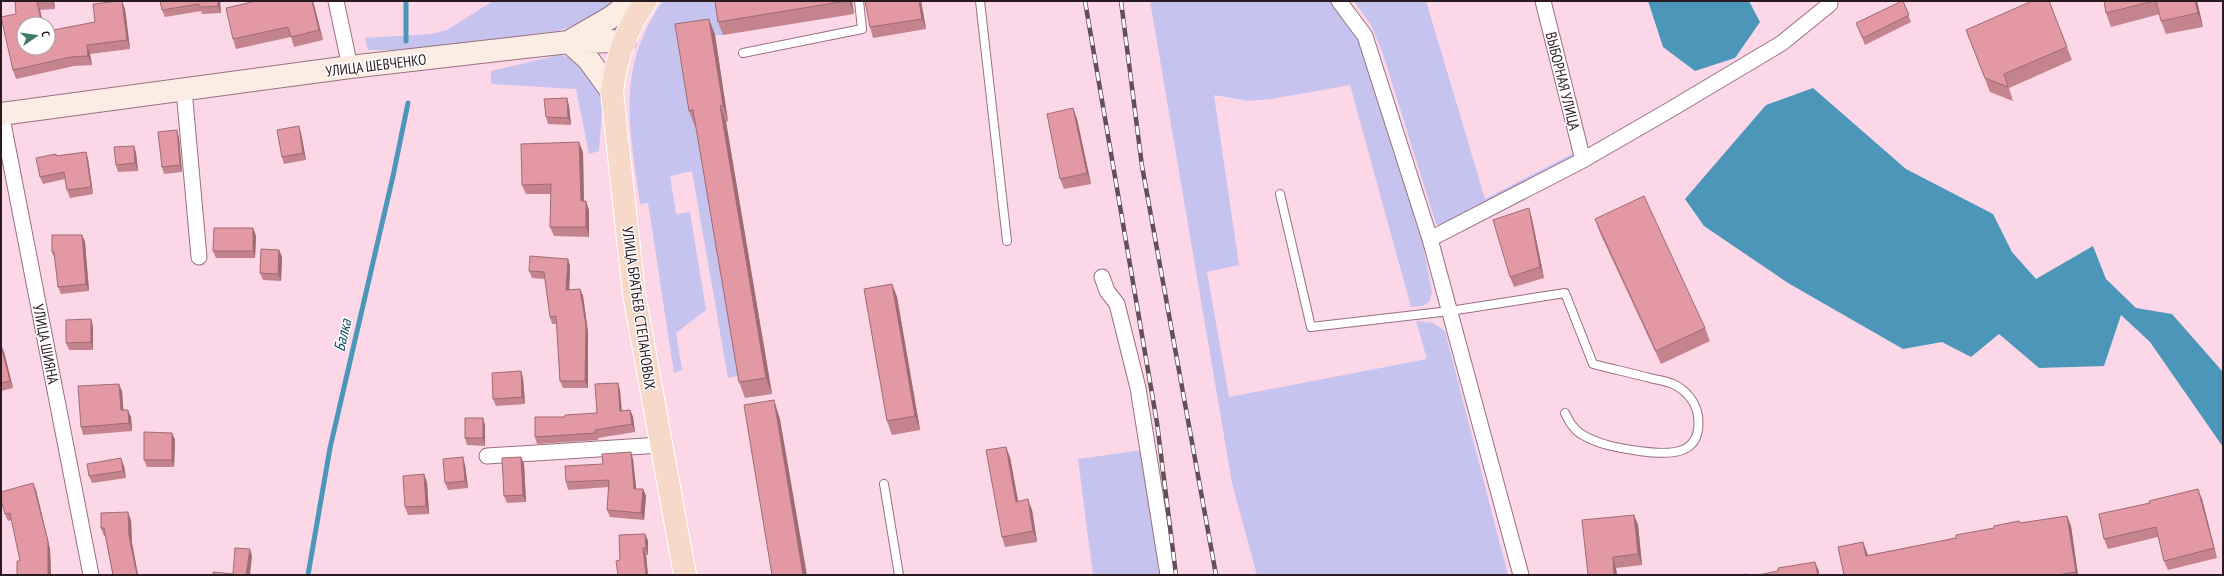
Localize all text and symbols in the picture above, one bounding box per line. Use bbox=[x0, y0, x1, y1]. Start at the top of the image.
north arrow bbox=[16, 16, 56, 56]
text: С bbox=[38, 30, 53, 38]
street label: ВЫБОРНАЯ УЛИЦА bbox=[1542, 30, 1585, 133]
street label: УЛИЦА ШЕВЧЕНКО bbox=[324, 49, 428, 81]
street label: УЛИЦА БРАТЬЕВ СТЕПАНОВЫХ bbox=[618, 225, 660, 391]
street label: УЛИЦА ШИЯНА bbox=[29, 302, 63, 386]
water label: Балка bbox=[329, 315, 356, 353]

